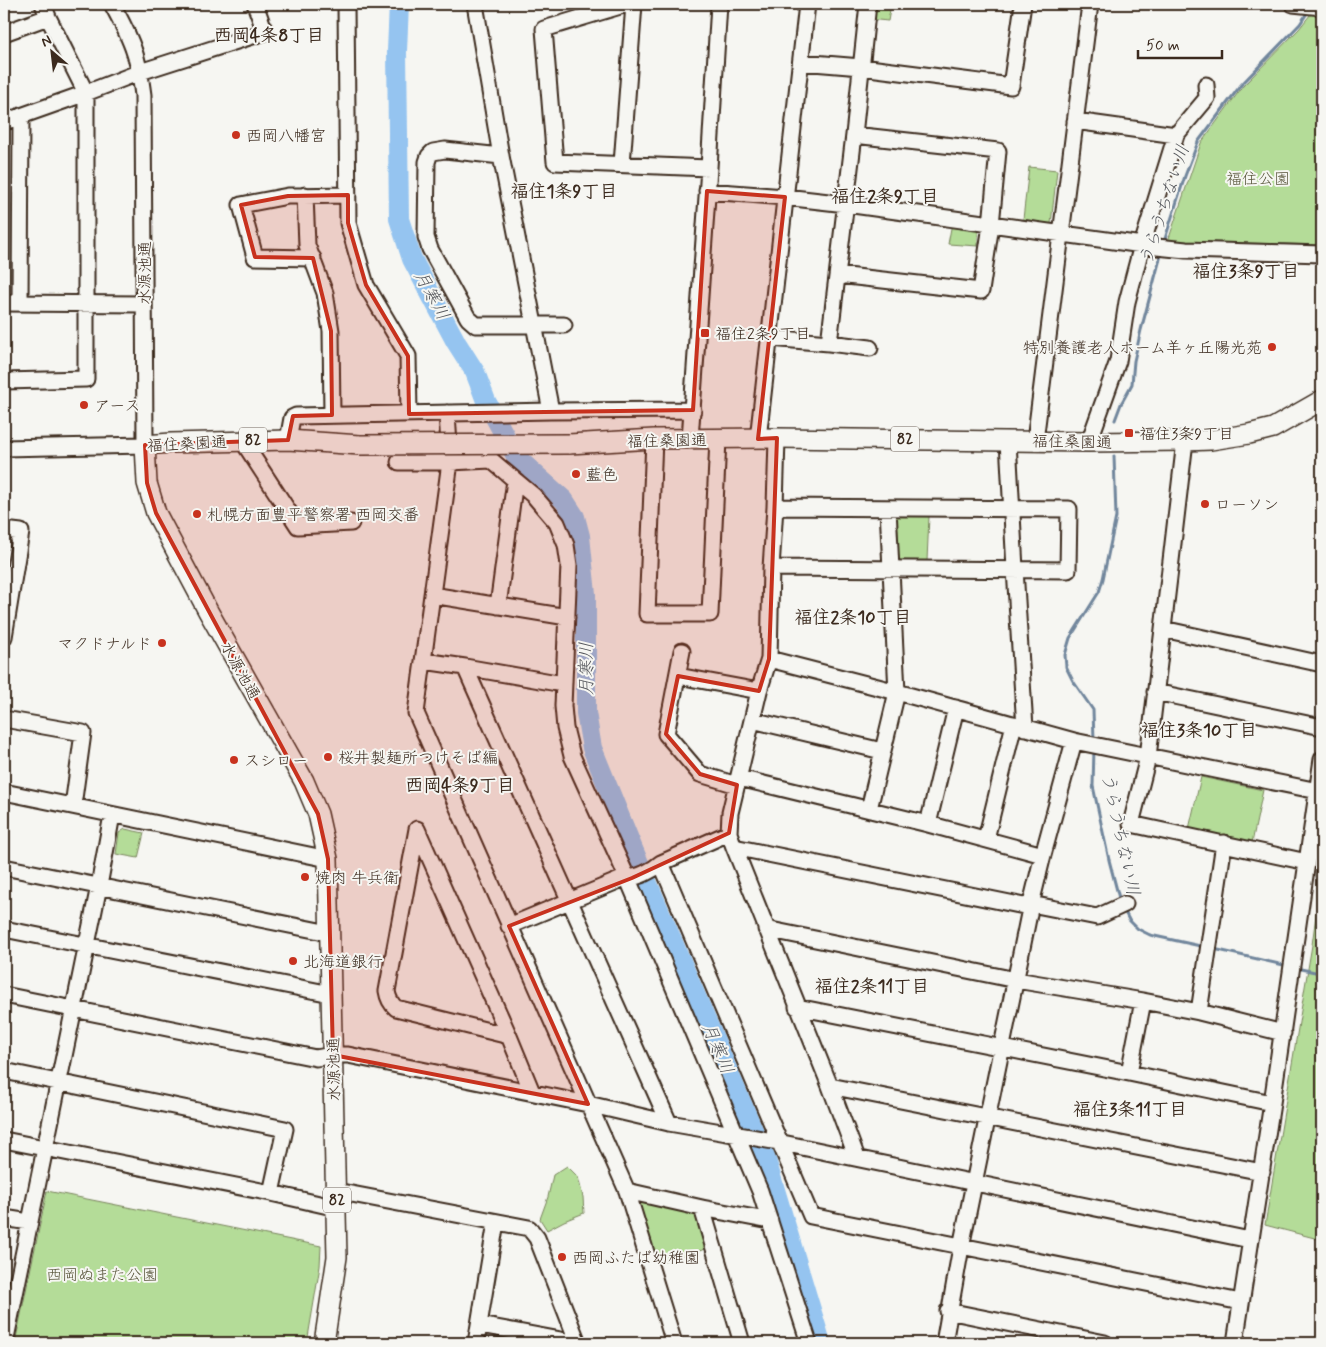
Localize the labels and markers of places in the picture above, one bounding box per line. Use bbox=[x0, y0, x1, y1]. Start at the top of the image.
place label: 西岡八幡宮 bbox=[246, 126, 326, 147]
marker: 西岡八幡宮 bbox=[230, 129, 242, 141]
place label: 福住2条9丁目 bbox=[715, 324, 811, 345]
marker: 福住2条9丁目 bbox=[699, 327, 711, 339]
place label: 特別養護老人ホーム羊ヶ丘陽光苑 bbox=[1023, 338, 1262, 359]
marker: 特別養護老人ホーム羊ヶ丘陽光苑 bbox=[1266, 341, 1278, 353]
place label: アース bbox=[94, 396, 140, 417]
marker: アース bbox=[78, 399, 90, 411]
place label: 福住3条9丁目 bbox=[1139, 424, 1234, 445]
marker: 福住3条9丁目 bbox=[1123, 427, 1135, 439]
place label: 藍色 bbox=[586, 465, 618, 486]
marker: 藍色 bbox=[570, 468, 582, 480]
place label: ローソン bbox=[1215, 495, 1279, 516]
marker: ローソン bbox=[1199, 498, 1211, 510]
place label: 札幌方面豊平警察署 西岡交番 bbox=[207, 505, 419, 526]
marker: 札幌方面豊平警察署 西岡交番 bbox=[191, 508, 203, 520]
place label: マクドナルド bbox=[57, 634, 152, 655]
marker: マクドナルド bbox=[156, 637, 168, 649]
place label: 桜井製麺所つけそば編 bbox=[338, 748, 498, 769]
place label: スシロー bbox=[244, 751, 308, 772]
marker: 桜井製麺所つけそば編 bbox=[322, 751, 334, 763]
marker: スシロー bbox=[228, 754, 240, 766]
place label: 焼肉 牛兵衛 bbox=[315, 868, 399, 889]
marker: 焼肉 牛兵衛 bbox=[299, 871, 311, 883]
place label: 北海道銀行 bbox=[303, 952, 383, 973]
marker: 北海道銀行 bbox=[287, 955, 299, 967]
place label: 西岡ふたば幼稚園 bbox=[572, 1248, 700, 1269]
marker: 西岡ふたば幼稚園 bbox=[556, 1251, 568, 1263]

